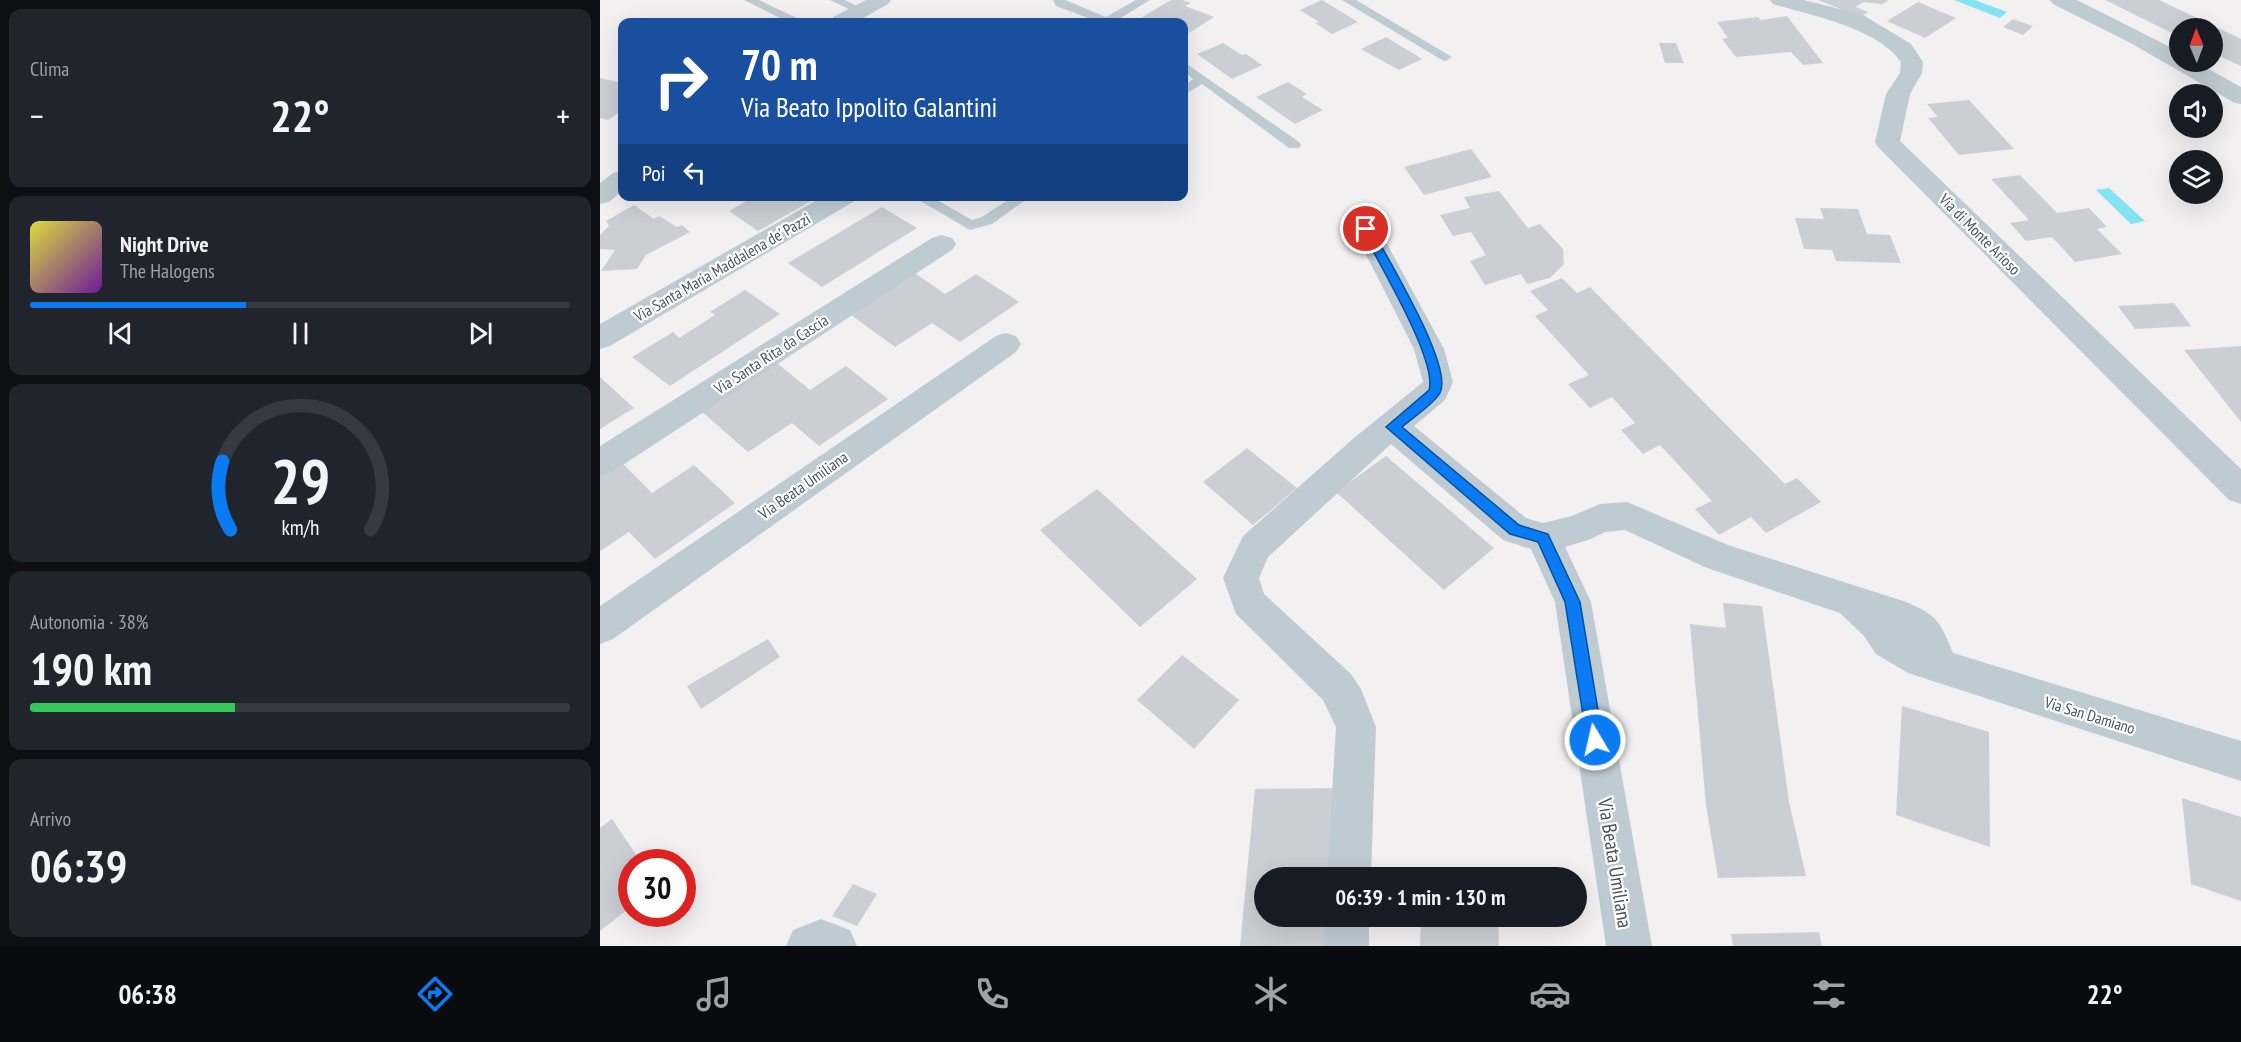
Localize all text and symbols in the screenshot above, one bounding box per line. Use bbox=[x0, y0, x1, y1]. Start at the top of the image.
north arrow bbox=[2169, 18, 2223, 72]
map controls bbox=[2169, 18, 2223, 204]
text: 70 m bbox=[741, 37, 818, 92]
icon: right bbox=[642, 42, 720, 120]
text: Clima bbox=[30, 56, 69, 82]
button: sound bbox=[2169, 84, 2223, 138]
text: 22° bbox=[270, 86, 330, 144]
text: Via Beato Ippolito Galantini bbox=[741, 90, 997, 124]
text: − bbox=[30, 94, 44, 137]
text: + bbox=[556, 94, 570, 137]
button: layers bbox=[2169, 150, 2223, 204]
icon: left bbox=[678, 156, 711, 189]
text: Poi bbox=[642, 159, 666, 187]
street label: Via di Monte Arioso bbox=[1934, 188, 2025, 279]
pin bbox=[1340, 203, 1391, 254]
street label: Via Santa Maria Maddalena de' Pazzi bbox=[629, 208, 814, 326]
icon: arrive bbox=[1349, 212, 1382, 245]
text: Night Drive bbox=[120, 230, 209, 258]
text: The Halogens bbox=[120, 258, 215, 284]
street label: Via Santa Rita da Cascia bbox=[709, 310, 832, 399]
icon: previous bbox=[104, 317, 137, 350]
icon: pause bbox=[284, 317, 317, 350]
icon: next bbox=[464, 317, 497, 350]
text: 29 bbox=[270, 440, 330, 521]
street label: Via Beata Umiliana bbox=[754, 447, 852, 524]
text: km/h bbox=[281, 513, 319, 541]
text: Autonomia · 38% bbox=[30, 609, 148, 635]
text: 190 km bbox=[30, 639, 152, 697]
street label: Via San Damiano bbox=[2041, 691, 2138, 738]
position arrow bbox=[1563, 708, 1627, 772]
street label: Via Beata Umiliana bbox=[1592, 795, 1638, 930]
text: Arrivo bbox=[30, 806, 71, 832]
text: 06:39 bbox=[30, 836, 127, 894]
speed limit sign: 30 bbox=[618, 849, 696, 927]
text: 06:39 · 1 min · 130 m bbox=[1335, 883, 1506, 911]
icon: directions bbox=[414, 973, 456, 1015]
icon: music bbox=[693, 973, 735, 1015]
icon: phone bbox=[971, 973, 1013, 1015]
icon: climate bbox=[1250, 973, 1292, 1015]
icon: car bbox=[1529, 973, 1571, 1015]
icon: filters bbox=[1808, 973, 1850, 1015]
text: 06:38 bbox=[118, 977, 177, 1011]
text: 22° bbox=[2087, 977, 2122, 1011]

